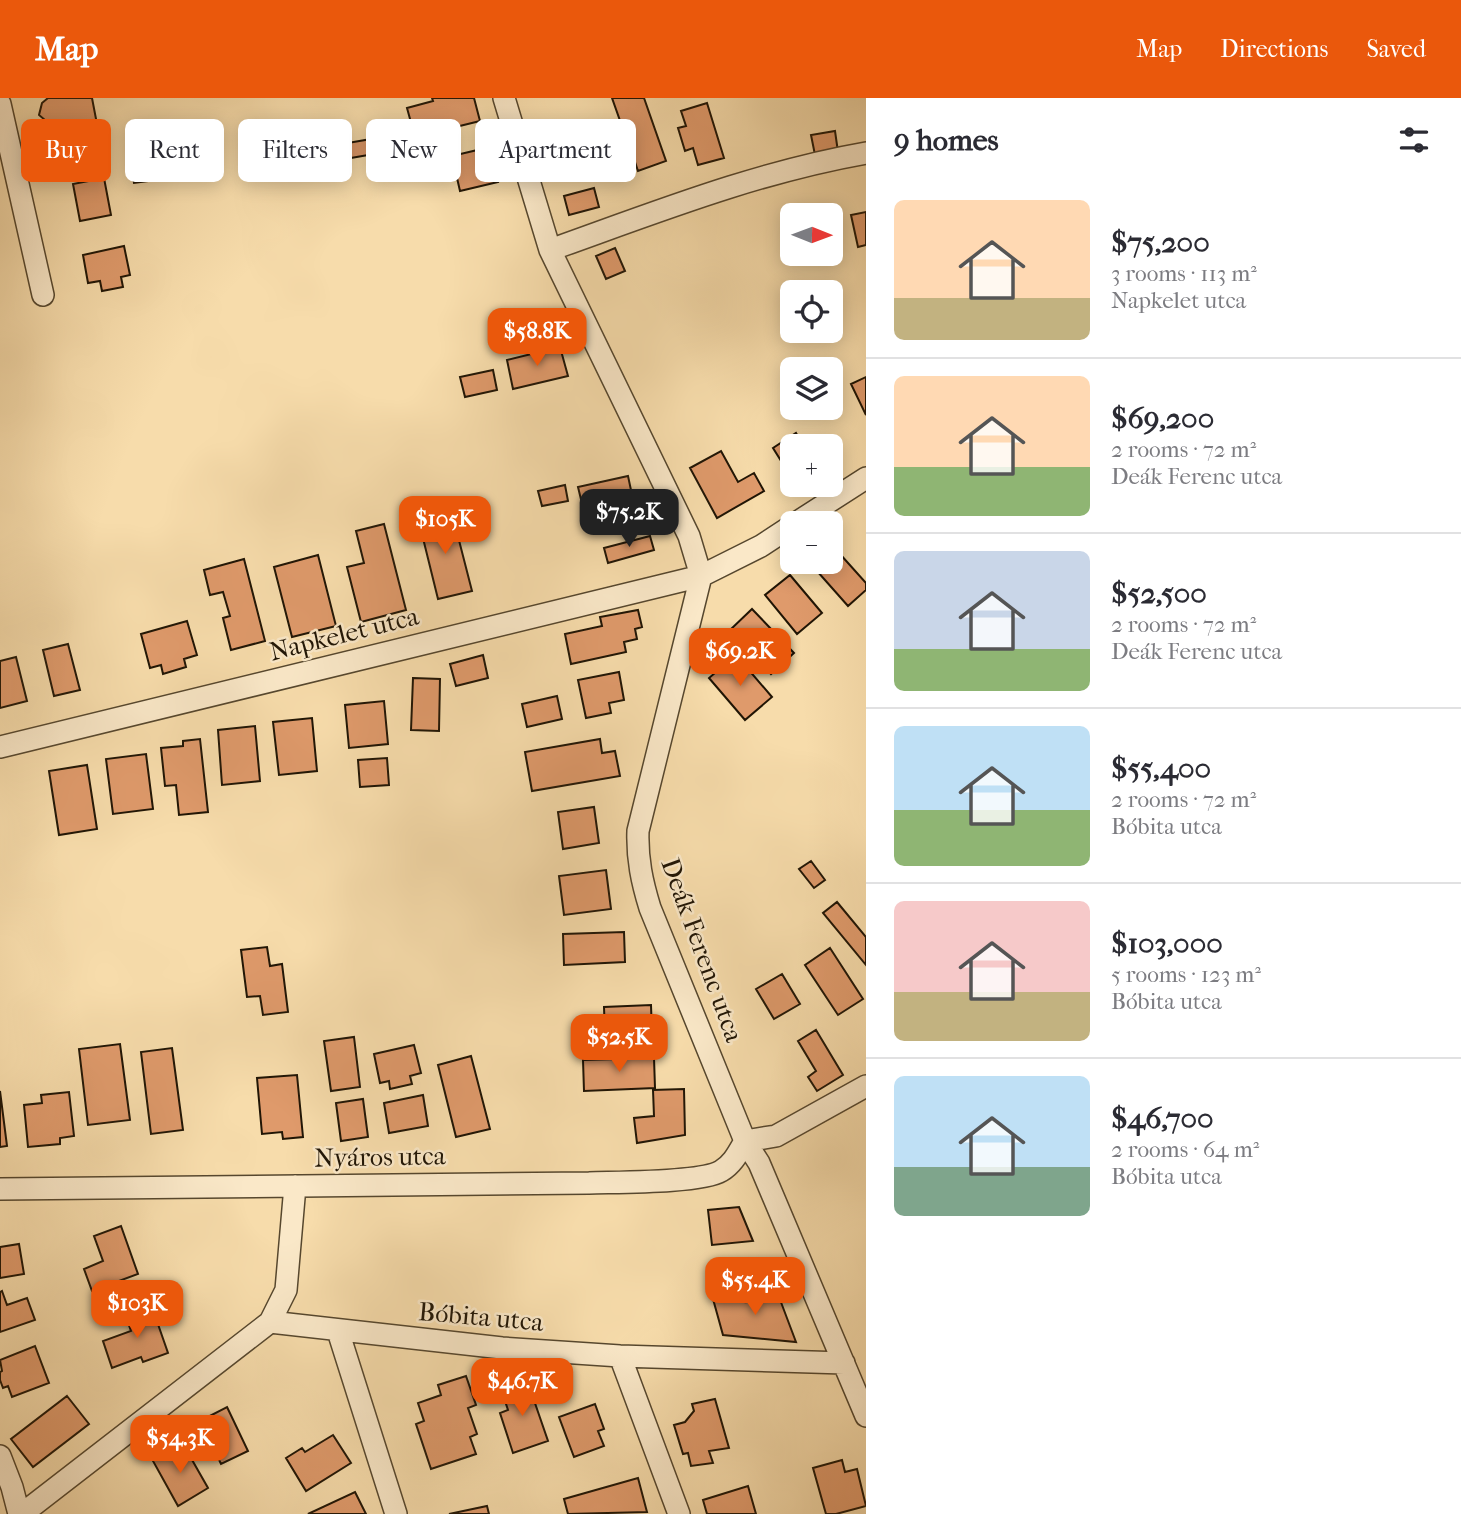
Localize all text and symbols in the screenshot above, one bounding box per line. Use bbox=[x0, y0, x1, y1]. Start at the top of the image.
text: Map bbox=[35, 30, 98, 69]
text: Map bbox=[1136, 35, 1182, 63]
text: Directions bbox=[1220, 35, 1328, 63]
text: Saved bbox=[1366, 35, 1426, 63]
chip: Buy bbox=[21, 119, 111, 182]
chip: Rent bbox=[125, 119, 224, 182]
chip: Filters bbox=[238, 119, 352, 182]
chip: New bbox=[366, 119, 461, 182]
chip: Apartment bbox=[475, 119, 636, 182]
icon: filters bbox=[1395, 121, 1433, 159]
text: 9 homes bbox=[894, 123, 999, 158]
north arrow bbox=[780, 203, 844, 266]
map controls bbox=[780, 203, 843, 574]
text: $75,200 bbox=[1111, 225, 1210, 260]
icon: home bbox=[950, 228, 1034, 312]
text: 3 rooms · 113 m² bbox=[1111, 260, 1257, 287]
button: locate bbox=[780, 280, 843, 343]
text: Napkelet utca bbox=[1111, 287, 1246, 314]
pin: $58.8K bbox=[480, 308, 594, 368]
text: $58.8K bbox=[504, 317, 570, 344]
button: layers bbox=[780, 357, 843, 420]
text: $69,200 bbox=[1111, 401, 1214, 436]
icon: home bbox=[950, 404, 1034, 488]
button: + bbox=[780, 434, 843, 497]
text: 2 rooms · 72 m² bbox=[1111, 436, 1256, 463]
text: Deák Ferenc utca bbox=[1111, 463, 1282, 490]
pin: $75.2K bbox=[572, 490, 686, 549]
pin: $105K bbox=[396, 496, 494, 556]
text: $75.2K bbox=[596, 498, 662, 525]
text: $105K bbox=[415, 505, 475, 532]
button: − bbox=[780, 511, 843, 574]
text: $52,500 bbox=[1111, 576, 1207, 611]
icon: home bbox=[950, 579, 1034, 663]
street label: Napkelet utca bbox=[266, 600, 423, 668]
text: 2 rooms · 72 m² bbox=[1111, 611, 1256, 638]
pin: $69.2K bbox=[683, 628, 797, 688]
text: $69.2K bbox=[705, 637, 775, 664]
text: Deák Ferenc utca bbox=[1111, 638, 1282, 665]
text: $55,400 bbox=[1111, 751, 1211, 786]
icon: home bbox=[950, 754, 1034, 838]
text: 2 rooms · 72 m² bbox=[1111, 786, 1256, 813]
text: Bóbita utca bbox=[1111, 813, 1222, 840]
street label: Deák Ferenc utca bbox=[654, 854, 750, 1047]
text: $103,000 bbox=[1111, 926, 1223, 961]
icon: home bbox=[950, 929, 1034, 1013]
text: 5 rooms · 123 m² bbox=[1111, 961, 1261, 988]
text: Bóbita utca bbox=[1111, 988, 1222, 1015]
pin: $52.5K bbox=[562, 1014, 676, 1074]
text: $52.5K bbox=[587, 1023, 651, 1050]
text: $46,700 bbox=[1111, 1101, 1214, 1136]
icon: home bbox=[950, 1104, 1034, 1188]
text: 2 rooms · 64 m² bbox=[1111, 1136, 1259, 1163]
street label: Nyáros utca bbox=[314, 1140, 447, 1174]
text: Bóbita utca bbox=[1111, 1163, 1222, 1190]
pin: $55.4K bbox=[698, 1258, 812, 1317]
text: $55.4K bbox=[721, 1266, 789, 1293]
pin: $103K bbox=[88, 1280, 186, 1340]
text: $103K bbox=[107, 1289, 167, 1316]
street label: Bóbita utca bbox=[417, 1296, 546, 1338]
pin: $46.7K bbox=[465, 1358, 579, 1418]
text: $46.7K bbox=[487, 1367, 557, 1394]
pin: $54.3K bbox=[123, 1416, 237, 1475]
text: $54.3K bbox=[146, 1424, 214, 1451]

